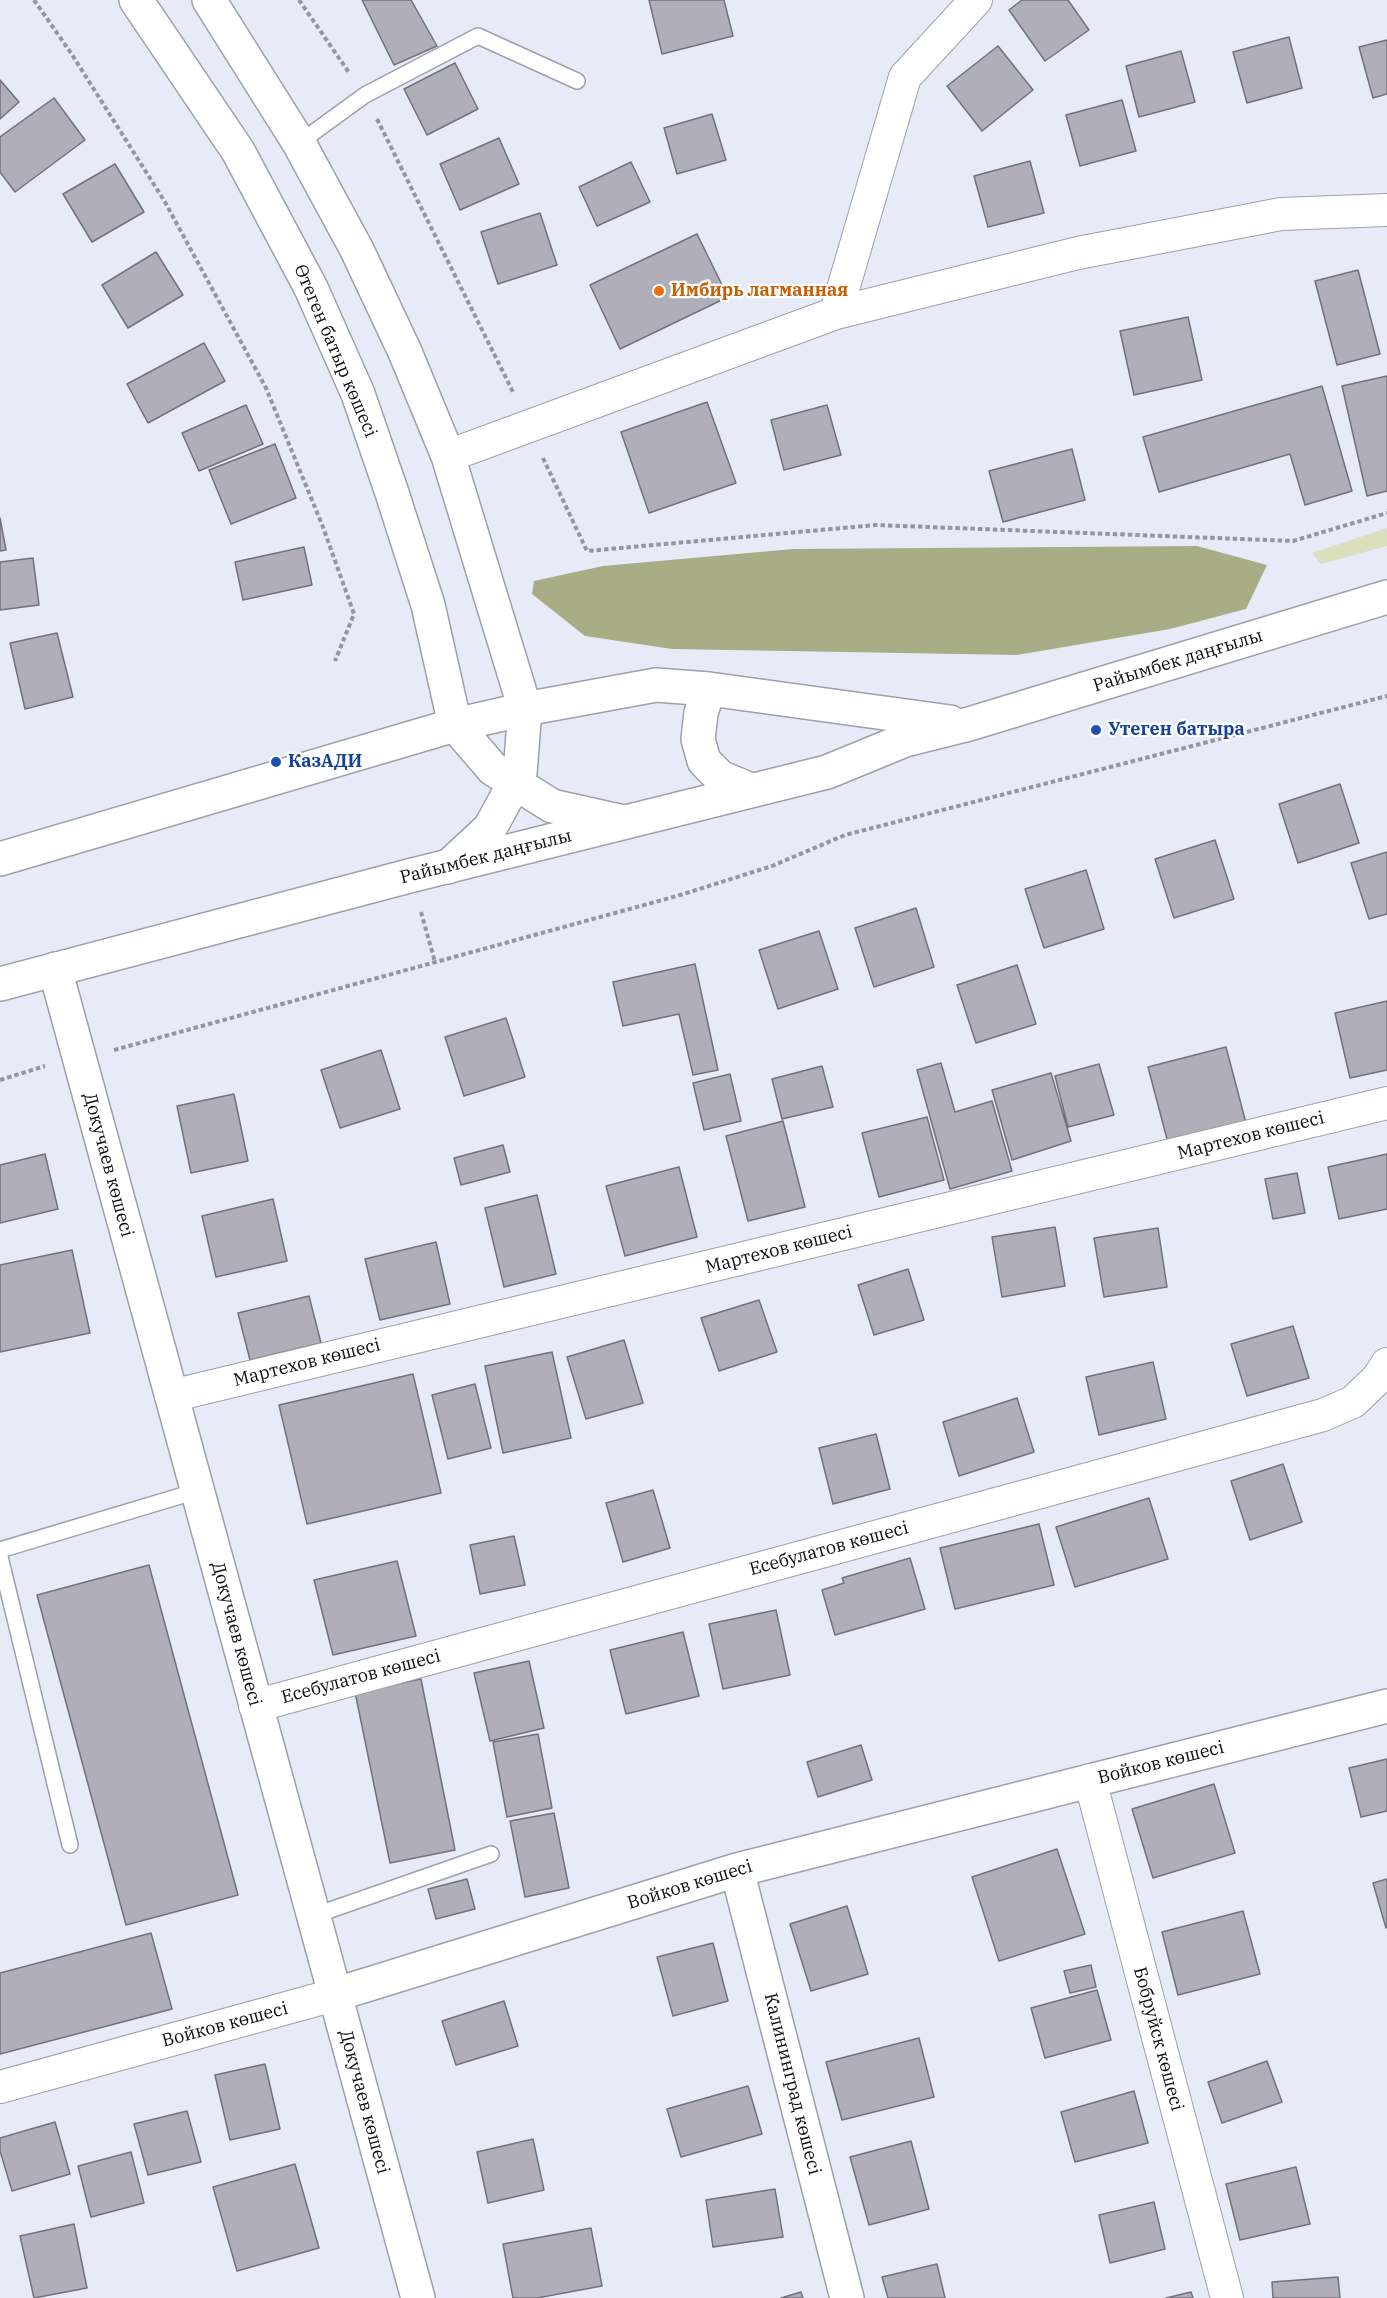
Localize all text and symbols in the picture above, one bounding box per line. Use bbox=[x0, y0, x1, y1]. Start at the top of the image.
street label: Өтеген батыр көшесі bbox=[289, 261, 381, 441]
place label: Имбирь лагманная bbox=[671, 280, 848, 302]
marker: Имбирь лагманная bbox=[652, 284, 666, 298]
street label: Райымбек даңғылы bbox=[1090, 625, 1266, 697]
place label: Утеген батыра bbox=[1108, 719, 1245, 741]
marker: Утеген батыра bbox=[1089, 723, 1103, 737]
place label: КазАДИ bbox=[288, 751, 362, 773]
marker: КазАДИ bbox=[269, 755, 283, 769]
street label: Райымбек даңғылы bbox=[398, 825, 574, 889]
street label: Докучаев көшесі bbox=[78, 1091, 138, 1239]
street label: Мартехов көшесі bbox=[1175, 1107, 1327, 1165]
street label: Мартехов көшесі bbox=[703, 1221, 855, 1279]
street label: Мартехов көшесі bbox=[231, 1334, 383, 1392]
street label: Есебулатов көшесі bbox=[747, 1517, 911, 1581]
street label: Докучаев көшесі bbox=[206, 1560, 266, 1708]
street label: Есебулатов көшесі bbox=[279, 1645, 443, 1709]
street label: Войков көшесі bbox=[1096, 1737, 1226, 1789]
street label: Войков көшесі bbox=[625, 1856, 755, 1914]
street label: Бобруйск көшесі bbox=[1128, 1965, 1188, 2113]
street label: Калининград көшесі bbox=[759, 1991, 825, 2177]
street label: Войков көшесі bbox=[160, 1998, 290, 2052]
street label: Докучаев көшесі bbox=[334, 2028, 394, 2176]

